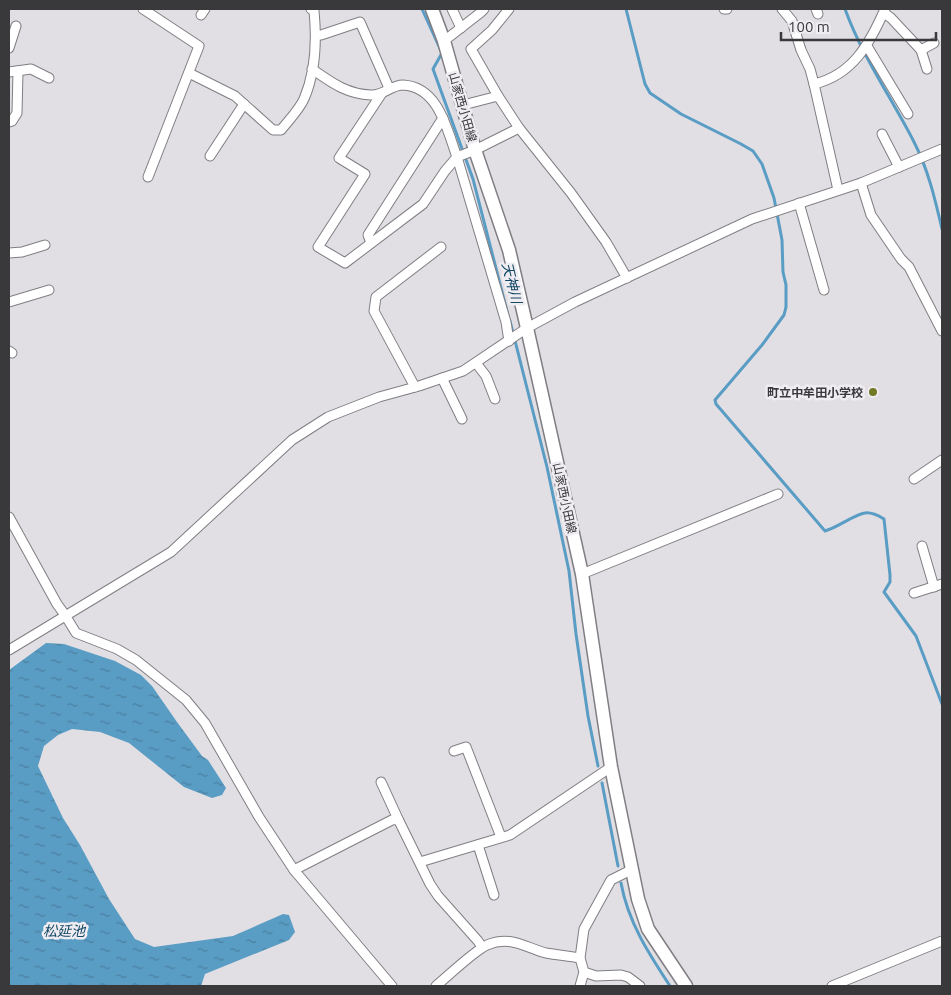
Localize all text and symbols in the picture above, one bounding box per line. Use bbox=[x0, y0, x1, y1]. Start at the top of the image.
scale bar bbox=[781, 10, 936, 42]
text: 100 m bbox=[788, 18, 830, 35]
street label: 山家西小田線 bbox=[447, 71, 479, 143]
water label: 天神川 bbox=[499, 261, 525, 307]
place label: 町立中牟田小学校 bbox=[767, 386, 863, 399]
marker: 町立中牟田小学校 bbox=[867, 386, 879, 398]
street label: 山家西小田線 bbox=[551, 461, 579, 535]
water label: 松延池 bbox=[43, 923, 87, 939]

